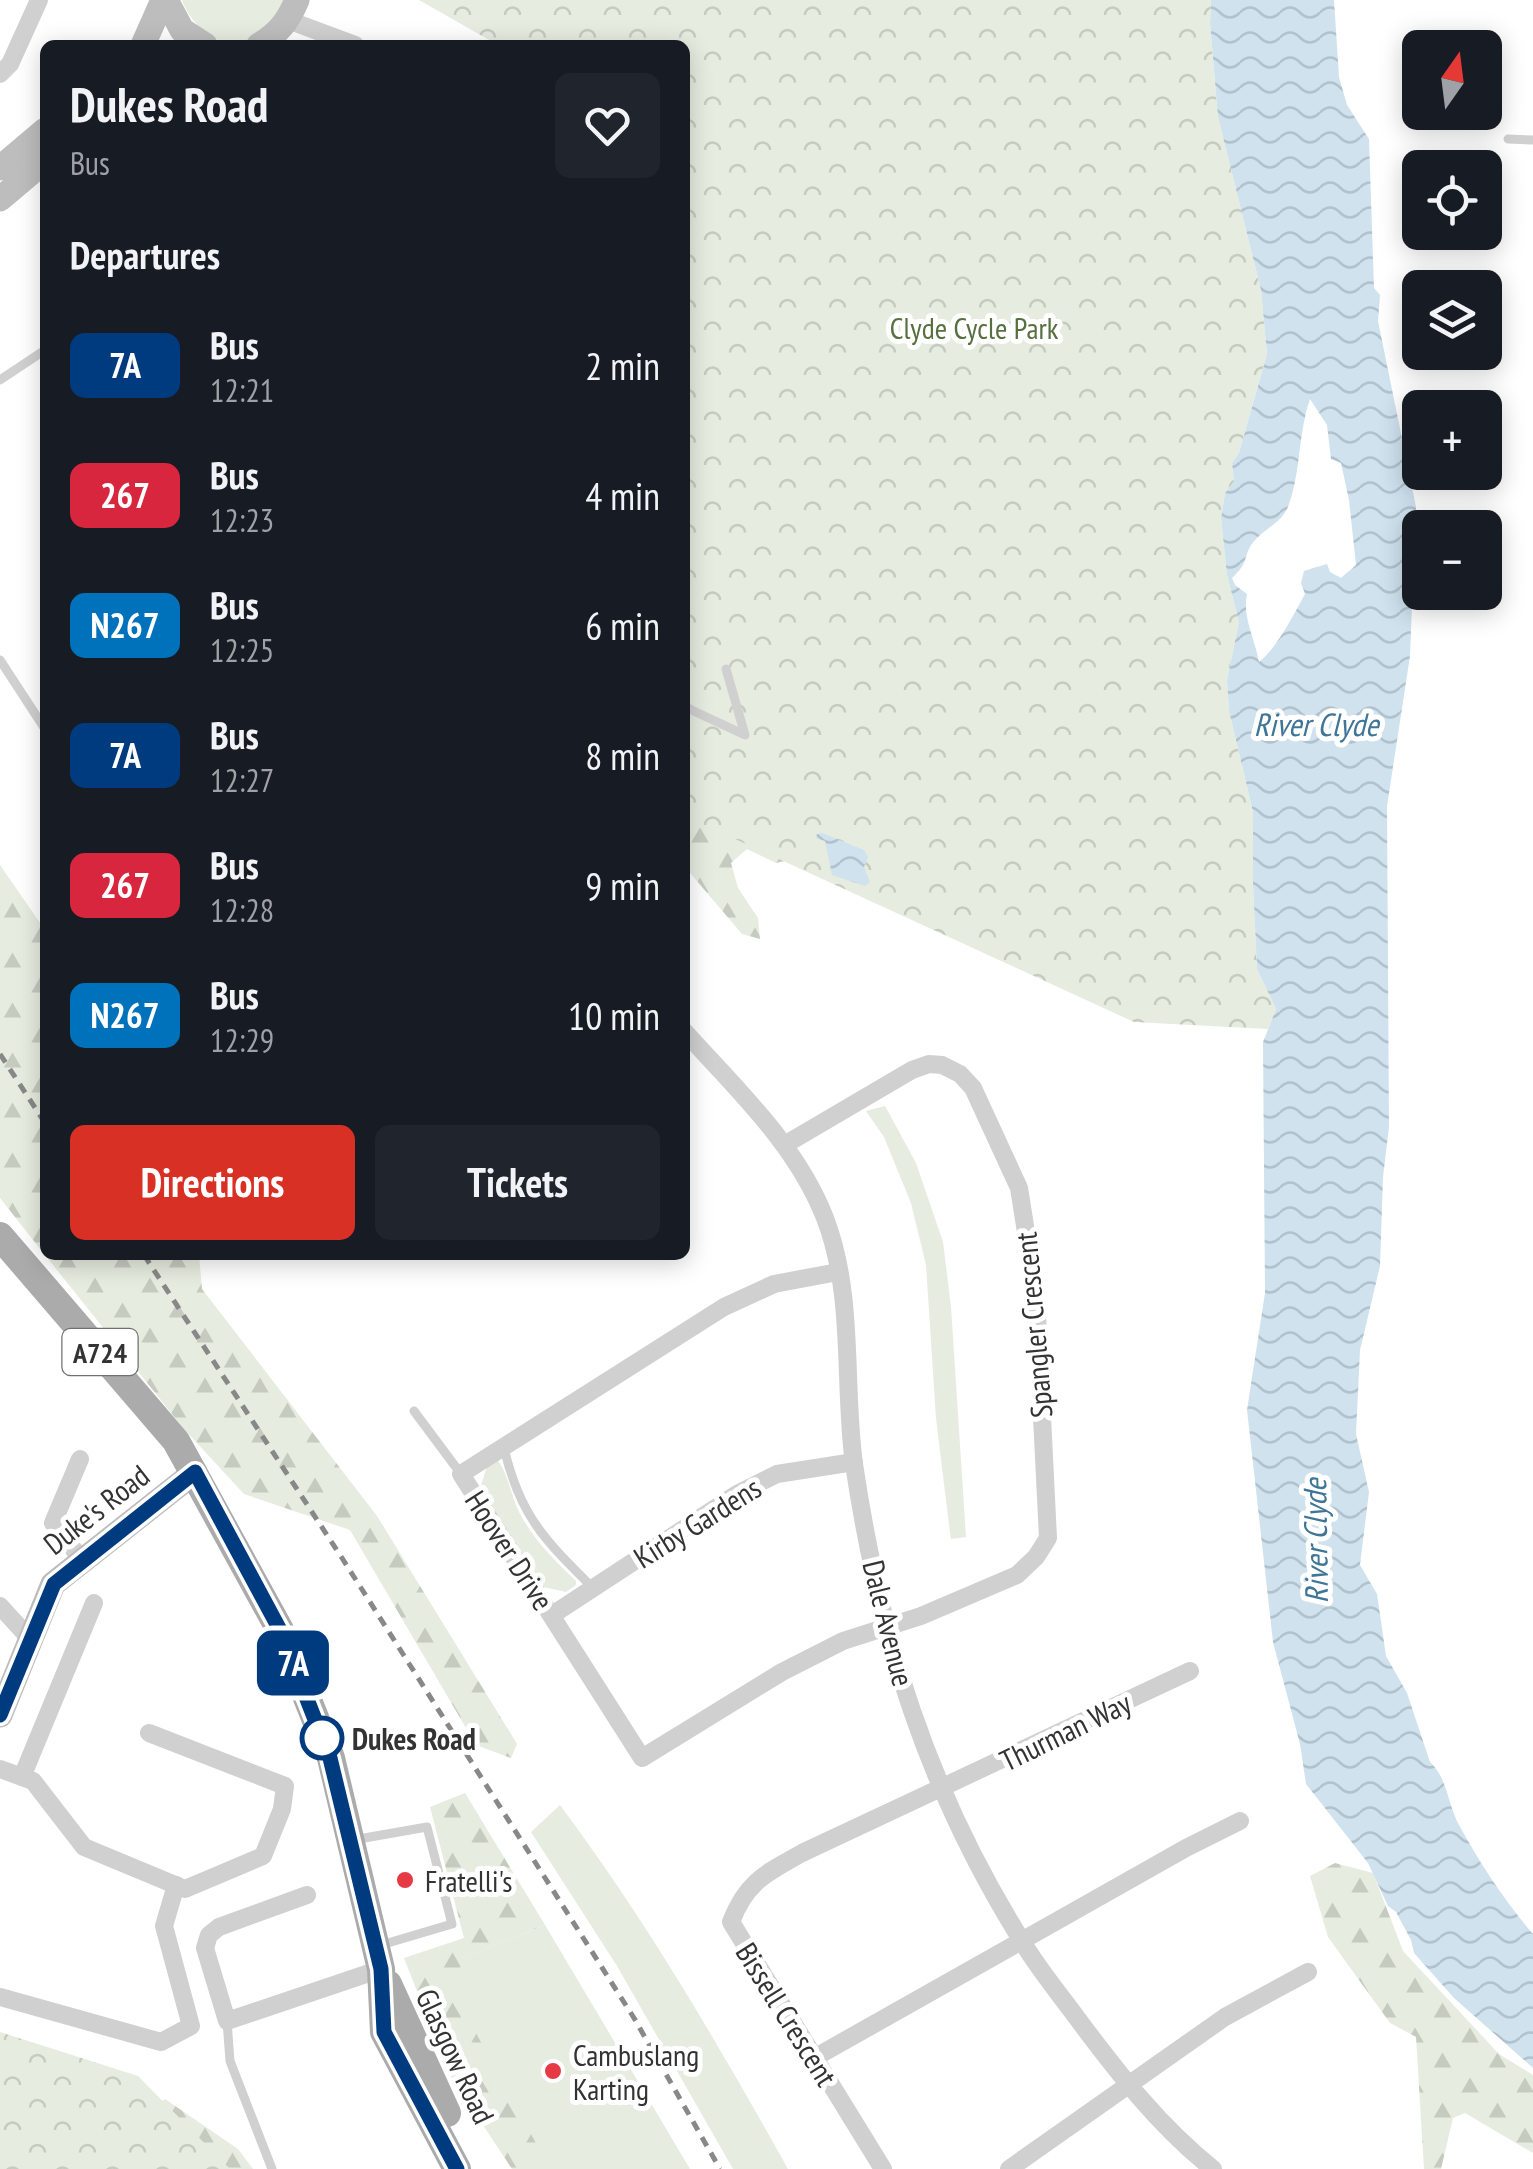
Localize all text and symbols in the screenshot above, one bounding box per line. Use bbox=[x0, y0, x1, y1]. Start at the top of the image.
north arrow bbox=[1402, 30, 1502, 130]
map controls bbox=[1402, 30, 1502, 610]
text: Dukes Road bbox=[70, 73, 268, 135]
button: heart bbox=[555, 73, 660, 178]
text: Bus bbox=[70, 142, 110, 184]
button: locate bbox=[1402, 150, 1502, 250]
text: Departures bbox=[70, 230, 220, 279]
button: layers bbox=[1402, 270, 1502, 370]
park label: Clyde Cycle Park bbox=[890, 308, 1059, 347]
text: Bus bbox=[210, 320, 259, 369]
text: 2 min bbox=[585, 341, 660, 390]
text: 7A bbox=[109, 342, 141, 388]
text: 12:21 bbox=[210, 369, 274, 411]
button: + bbox=[1402, 390, 1502, 490]
text: Bus bbox=[210, 450, 259, 499]
text: 4 min bbox=[585, 471, 660, 520]
text: 267 bbox=[100, 472, 150, 518]
text: 12:23 bbox=[210, 499, 274, 541]
button: − bbox=[1402, 510, 1502, 610]
text: Bus bbox=[210, 580, 259, 629]
text: 6 min bbox=[585, 601, 660, 650]
text: N267 bbox=[90, 602, 160, 648]
text: 12:25 bbox=[210, 629, 274, 671]
water label: River Clyde bbox=[1254, 703, 1380, 745]
text: Bus bbox=[210, 710, 259, 759]
text: 8 min bbox=[585, 731, 660, 780]
text: 7A bbox=[109, 732, 141, 778]
text: 12:27 bbox=[210, 759, 274, 801]
text: Bus bbox=[210, 840, 259, 889]
text: 9 min bbox=[585, 861, 660, 910]
text: 267 bbox=[100, 862, 150, 908]
text: 12:28 bbox=[210, 889, 274, 931]
text: Bus bbox=[210, 970, 259, 1019]
text: 10 min bbox=[568, 991, 660, 1040]
text: N267 bbox=[90, 992, 160, 1038]
text: 12:29 bbox=[210, 1019, 274, 1061]
button: Directions bbox=[70, 1125, 355, 1240]
button: Tickets bbox=[375, 1125, 660, 1240]
street label: Spangler Crescent bbox=[1005, 1230, 1061, 1419]
road number: A724 bbox=[62, 1329, 138, 1375]
street label: Duke's Road bbox=[35, 1456, 157, 1562]
street label: Kirby Gardens bbox=[626, 1468, 768, 1576]
water label: River Clyde bbox=[1293, 1477, 1337, 1604]
street label: Hoover Drive bbox=[457, 1483, 563, 1617]
street label: Dale Avenue bbox=[855, 1556, 923, 1690]
line badge: 7A bbox=[248, 1630, 338, 1696]
text: 7A bbox=[277, 1640, 309, 1686]
street label: Thurman Way bbox=[993, 1682, 1137, 1779]
marker: Dukes Road bbox=[301, 1717, 343, 1759]
place label: Dukes Road bbox=[352, 1719, 476, 1758]
place label: Fratelli's bbox=[425, 1861, 513, 1900]
marker: Fratelli's bbox=[394, 1869, 416, 1891]
street label: Bissell Crescent bbox=[728, 1935, 847, 2094]
street label: Glasgow Road bbox=[408, 1982, 504, 2130]
place label: Cambuslang Karting bbox=[573, 2035, 699, 2108]
marker: Cambuslang Karting bbox=[542, 2060, 564, 2082]

